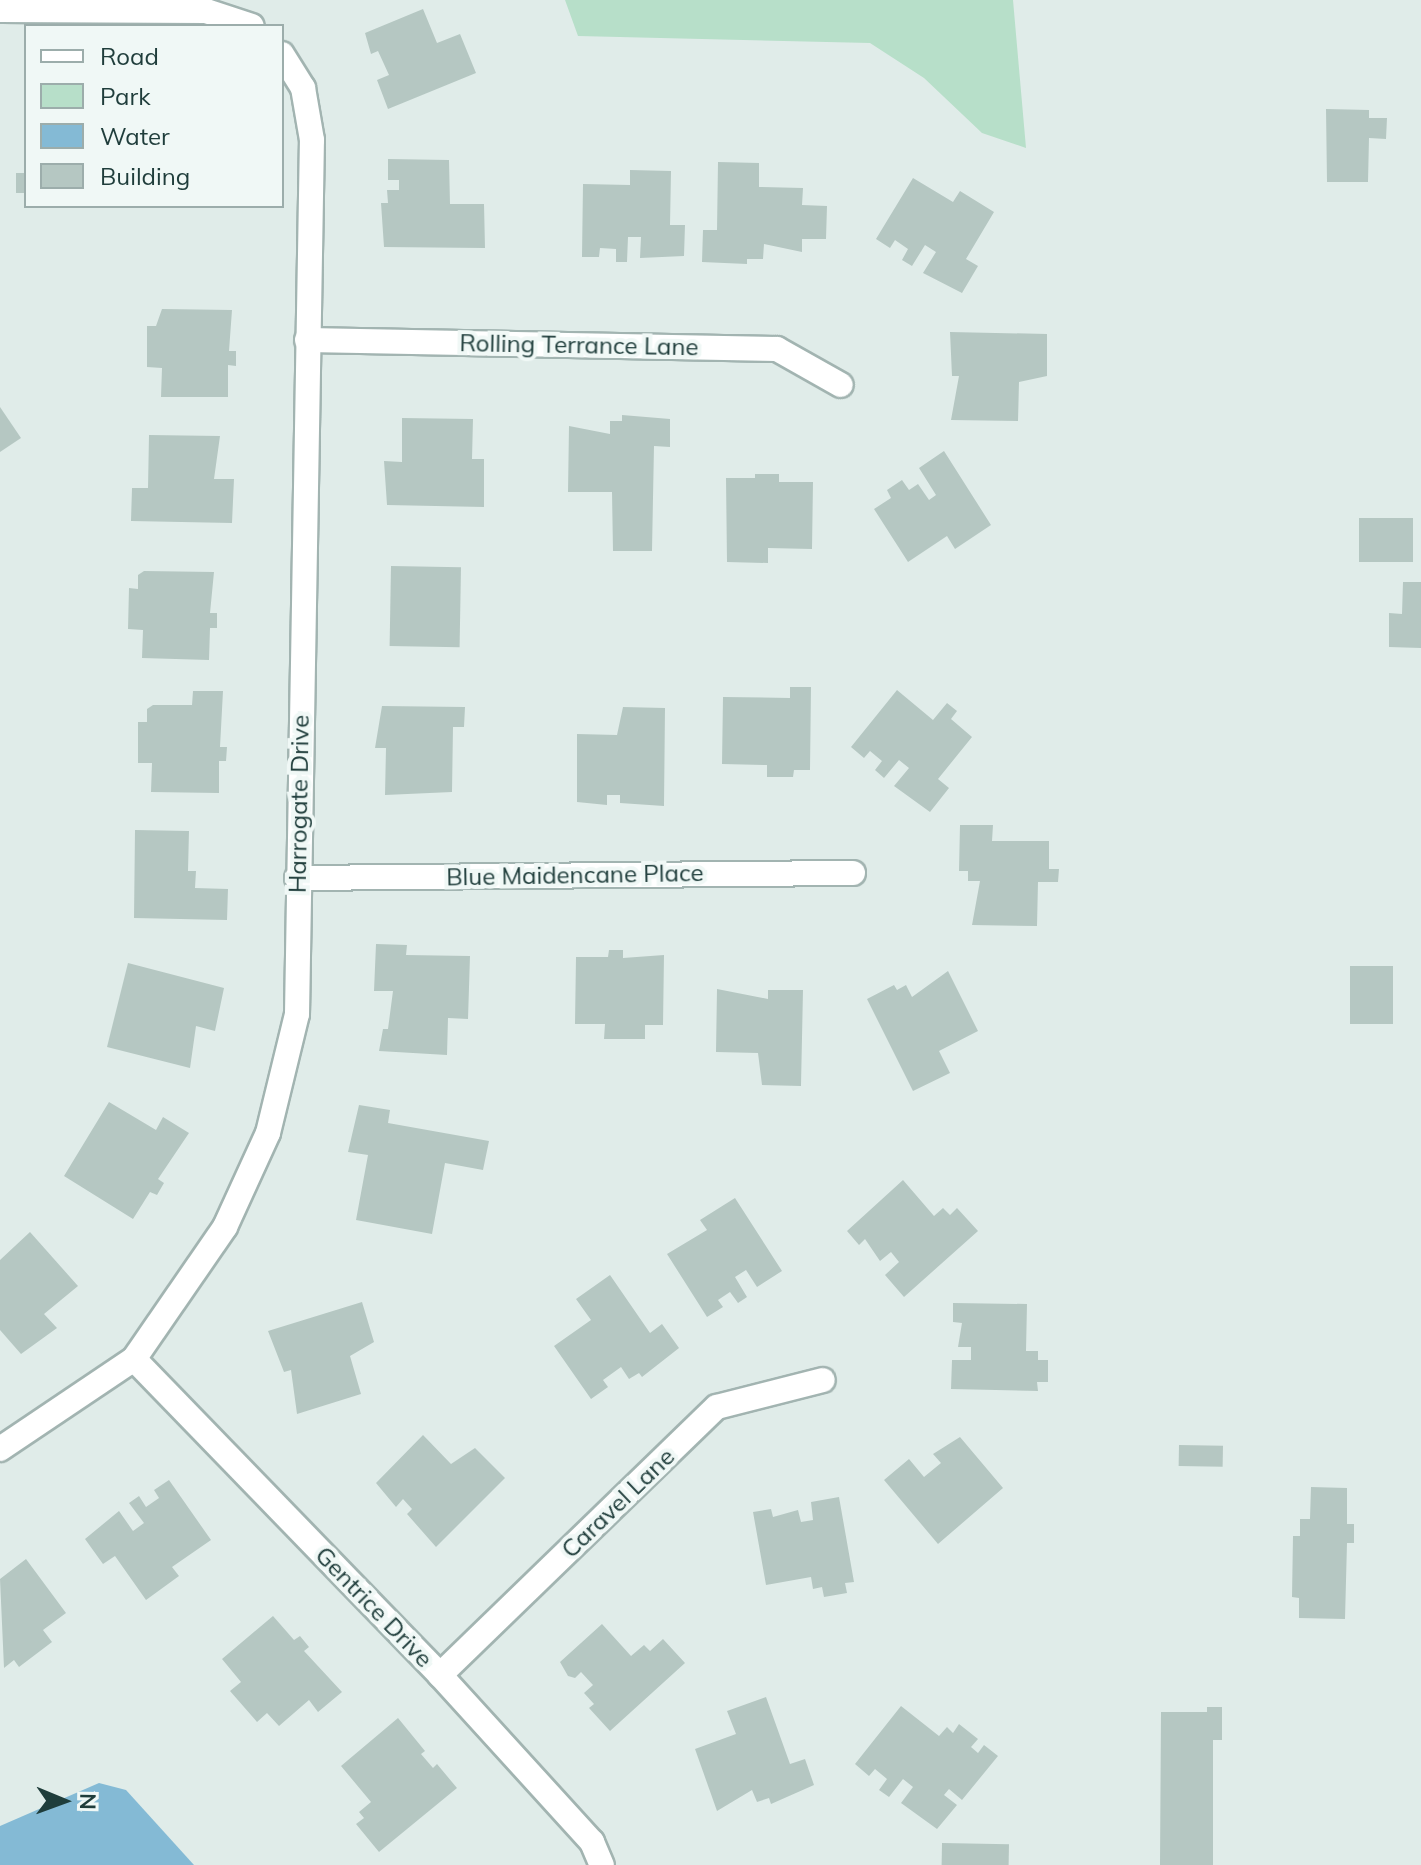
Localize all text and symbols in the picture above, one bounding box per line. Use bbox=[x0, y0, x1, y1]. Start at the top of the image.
legend bbox=[24, 24, 284, 208]
text: Road bbox=[100, 41, 159, 71]
text: Park bbox=[100, 81, 151, 111]
text: Water bbox=[100, 121, 170, 151]
text: Building bbox=[100, 161, 190, 191]
street label: Rolling Terrance Lane bbox=[459, 329, 699, 361]
street label: Harrogate Drive bbox=[283, 715, 315, 893]
street label: Blue Maidencane Place bbox=[446, 858, 704, 892]
street label: Caravel Lane bbox=[556, 1442, 680, 1564]
street label: Gentrice Drive bbox=[309, 1541, 439, 1673]
north arrow bbox=[24, 1761, 104, 1841]
text: N bbox=[74, 1793, 102, 1810]

